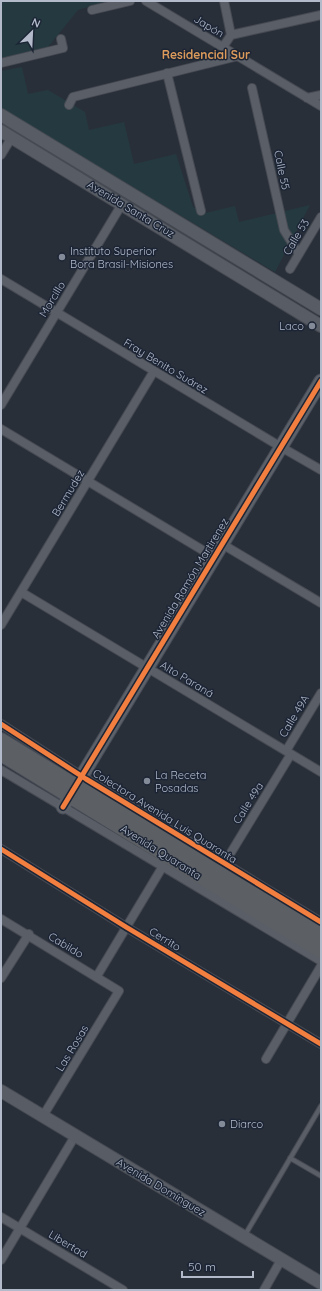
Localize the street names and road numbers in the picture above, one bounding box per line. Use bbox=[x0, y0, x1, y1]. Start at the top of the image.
street label: Japón bbox=[191, 12, 227, 40]
street label: Calle 55 bbox=[271, 149, 293, 191]
street label: Avenida Santa Cruz bbox=[85, 177, 177, 241]
street label: Calle 53 bbox=[280, 216, 312, 258]
street label: Morcillo bbox=[36, 278, 68, 319]
street label: Fray Benito Suárez bbox=[121, 335, 211, 397]
street label: Bermudez bbox=[49, 467, 87, 519]
street label: Avenida Ramón Martirenez bbox=[148, 515, 232, 641]
street label: Alto Paraná bbox=[158, 658, 216, 700]
street label: Calle 49A bbox=[276, 692, 312, 740]
street label: Colectora Avenida Luis Quaranta bbox=[90, 766, 240, 866]
street label: Calle 49a bbox=[230, 780, 266, 826]
street label: Avenida Quaranta bbox=[118, 821, 204, 883]
street label: Cerrito bbox=[147, 924, 184, 954]
street label: Cabildo bbox=[46, 929, 86, 961]
street label: Las Rosas bbox=[53, 1022, 91, 1074]
street label: Avenida Domínguez bbox=[114, 1155, 208, 1219]
street label: Libertad bbox=[46, 1227, 90, 1261]

